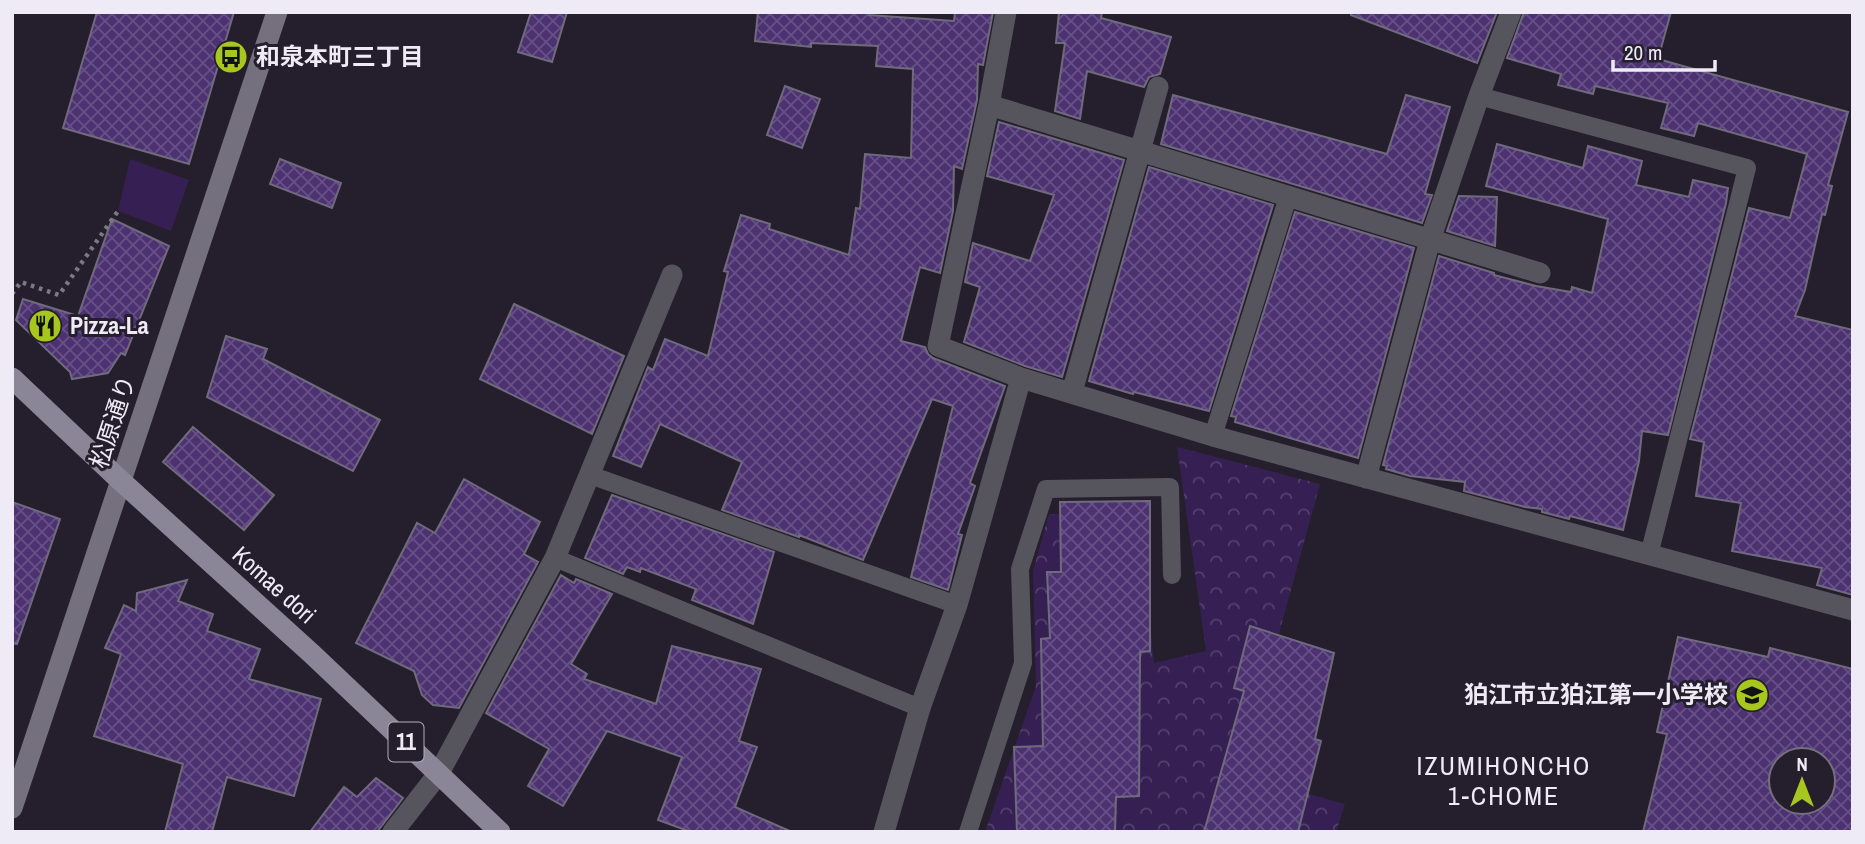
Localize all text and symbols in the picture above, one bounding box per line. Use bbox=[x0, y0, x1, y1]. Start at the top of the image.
scale bar bbox=[1613, 28, 1714, 72]
bus stop icon: 和泉本町三丁目 bbox=[212, 38, 250, 76]
text: 20 m bbox=[1624, 38, 1662, 67]
place label: 和泉本町三丁目 bbox=[256, 40, 424, 72]
restaurant icon: Pizza-La bbox=[26, 307, 64, 345]
place label: Pizza-La bbox=[70, 309, 149, 341]
street label: 松原通り bbox=[82, 371, 142, 472]
street label: Komae dori bbox=[226, 538, 323, 630]
school or university icon: 狛江市立狛江第一小学校 bbox=[1733, 676, 1771, 714]
place label: 狛江市立狛江第一小学校 bbox=[1464, 678, 1728, 710]
road number: 11 bbox=[388, 722, 424, 762]
north arrow bbox=[1767, 746, 1837, 816]
district label: IZUMIHONCHO 1-CHOME bbox=[1417, 748, 1591, 813]
text: N bbox=[1796, 751, 1808, 777]

